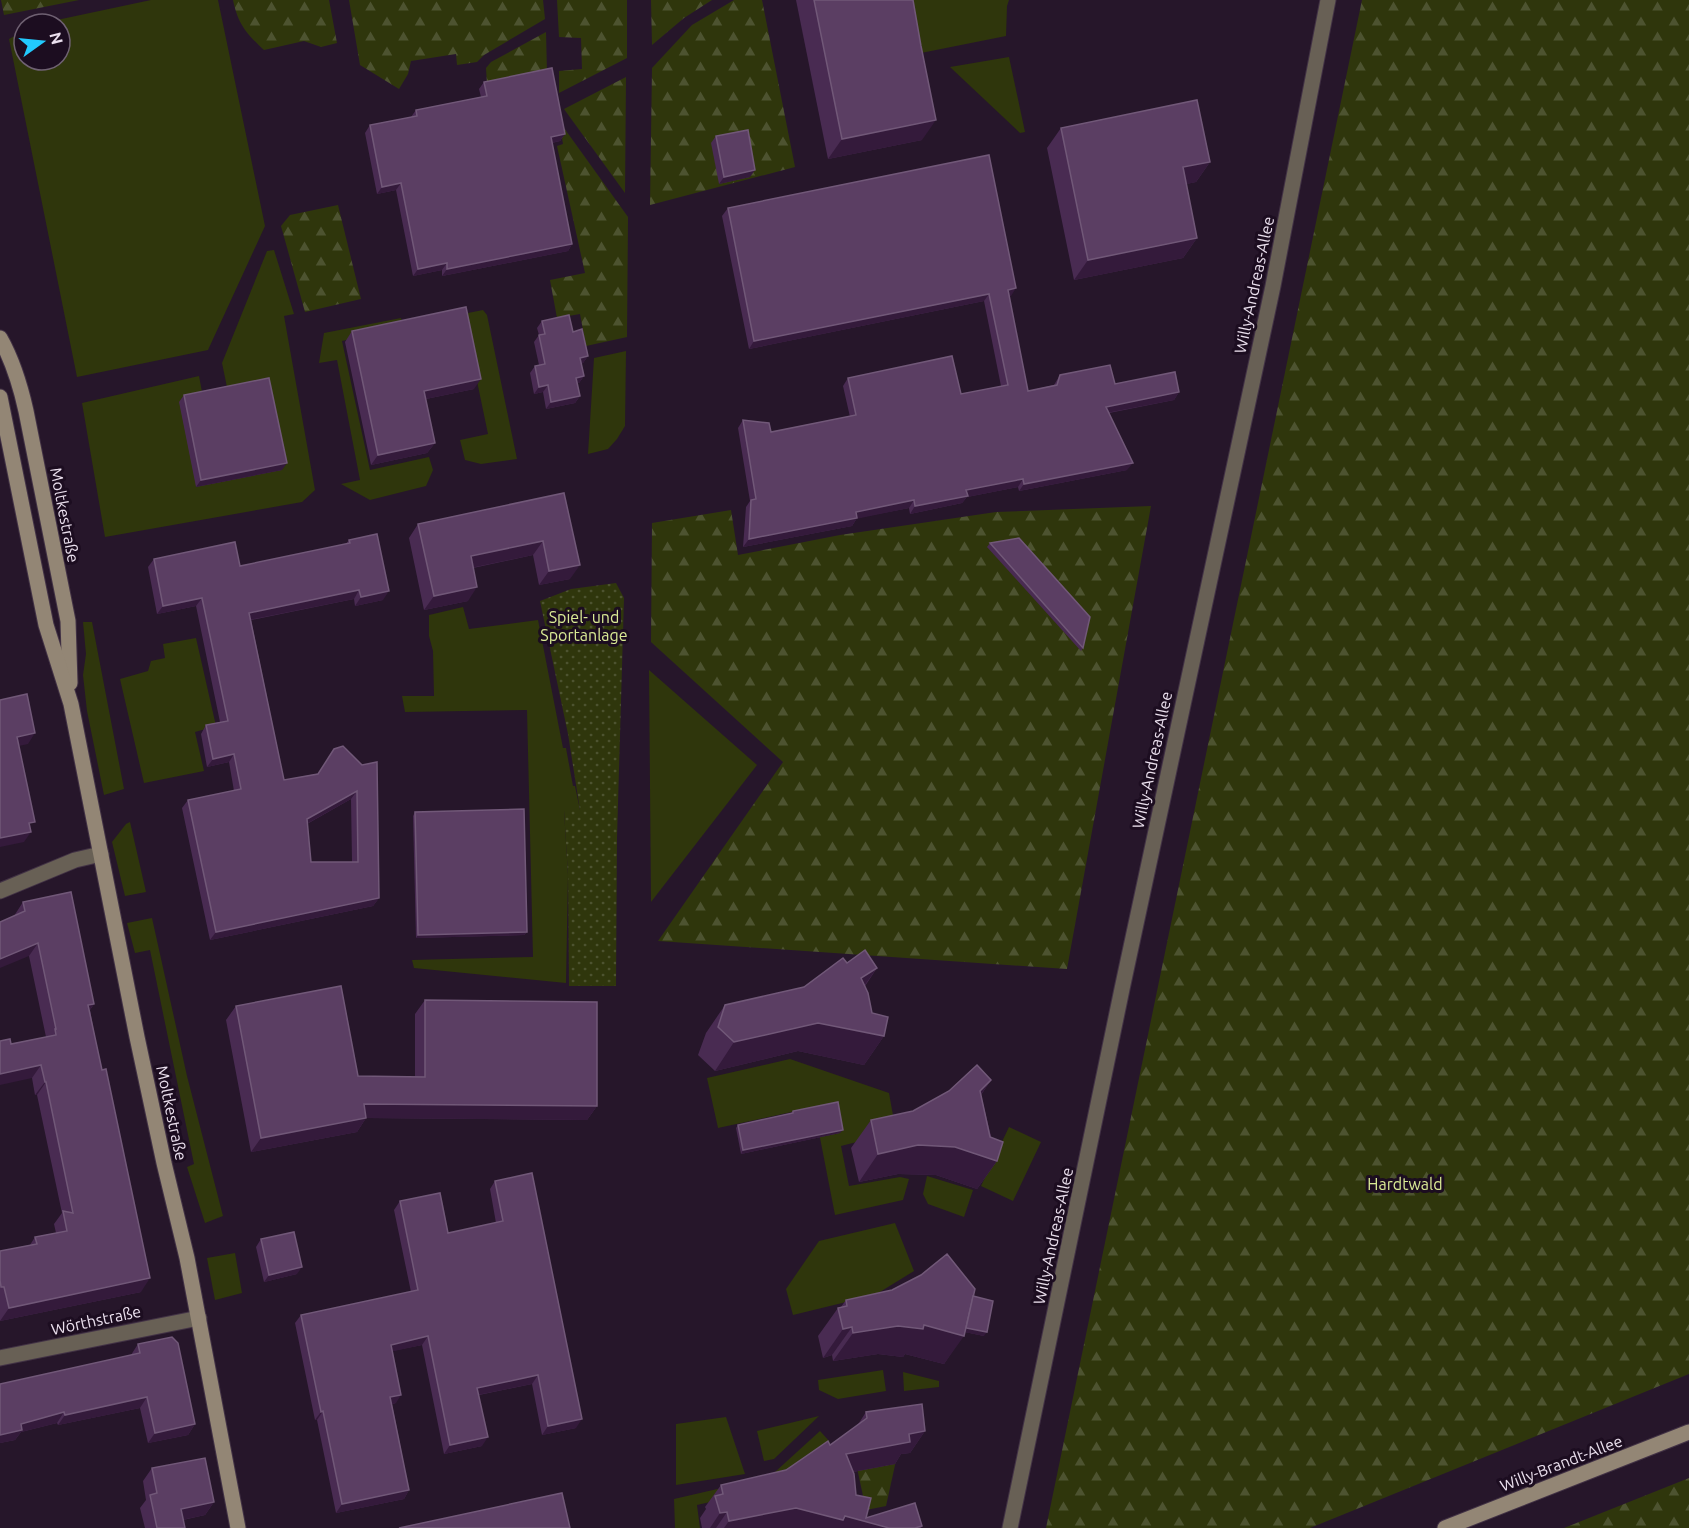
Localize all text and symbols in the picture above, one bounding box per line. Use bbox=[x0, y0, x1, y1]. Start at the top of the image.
north arrow bbox=[12, 12, 72, 72]
text: N bbox=[46, 30, 67, 46]
street label: Willy-Andreas-Allee bbox=[1231, 215, 1277, 355]
street label: Moltkestraße bbox=[47, 466, 83, 564]
park label: Spiel- und Sportanlage bbox=[540, 608, 628, 644]
street label: Willy-Andreas-Allee bbox=[1129, 690, 1175, 830]
street label: Moltkestraße bbox=[153, 1064, 191, 1162]
street label: Willy-Andreas-Allee bbox=[1030, 1166, 1076, 1306]
park label: Hardtwald bbox=[1367, 1175, 1443, 1193]
street label: Wörthstraße bbox=[49, 1302, 143, 1338]
street label: Willy-Brandt-Allee bbox=[1497, 1431, 1625, 1495]

